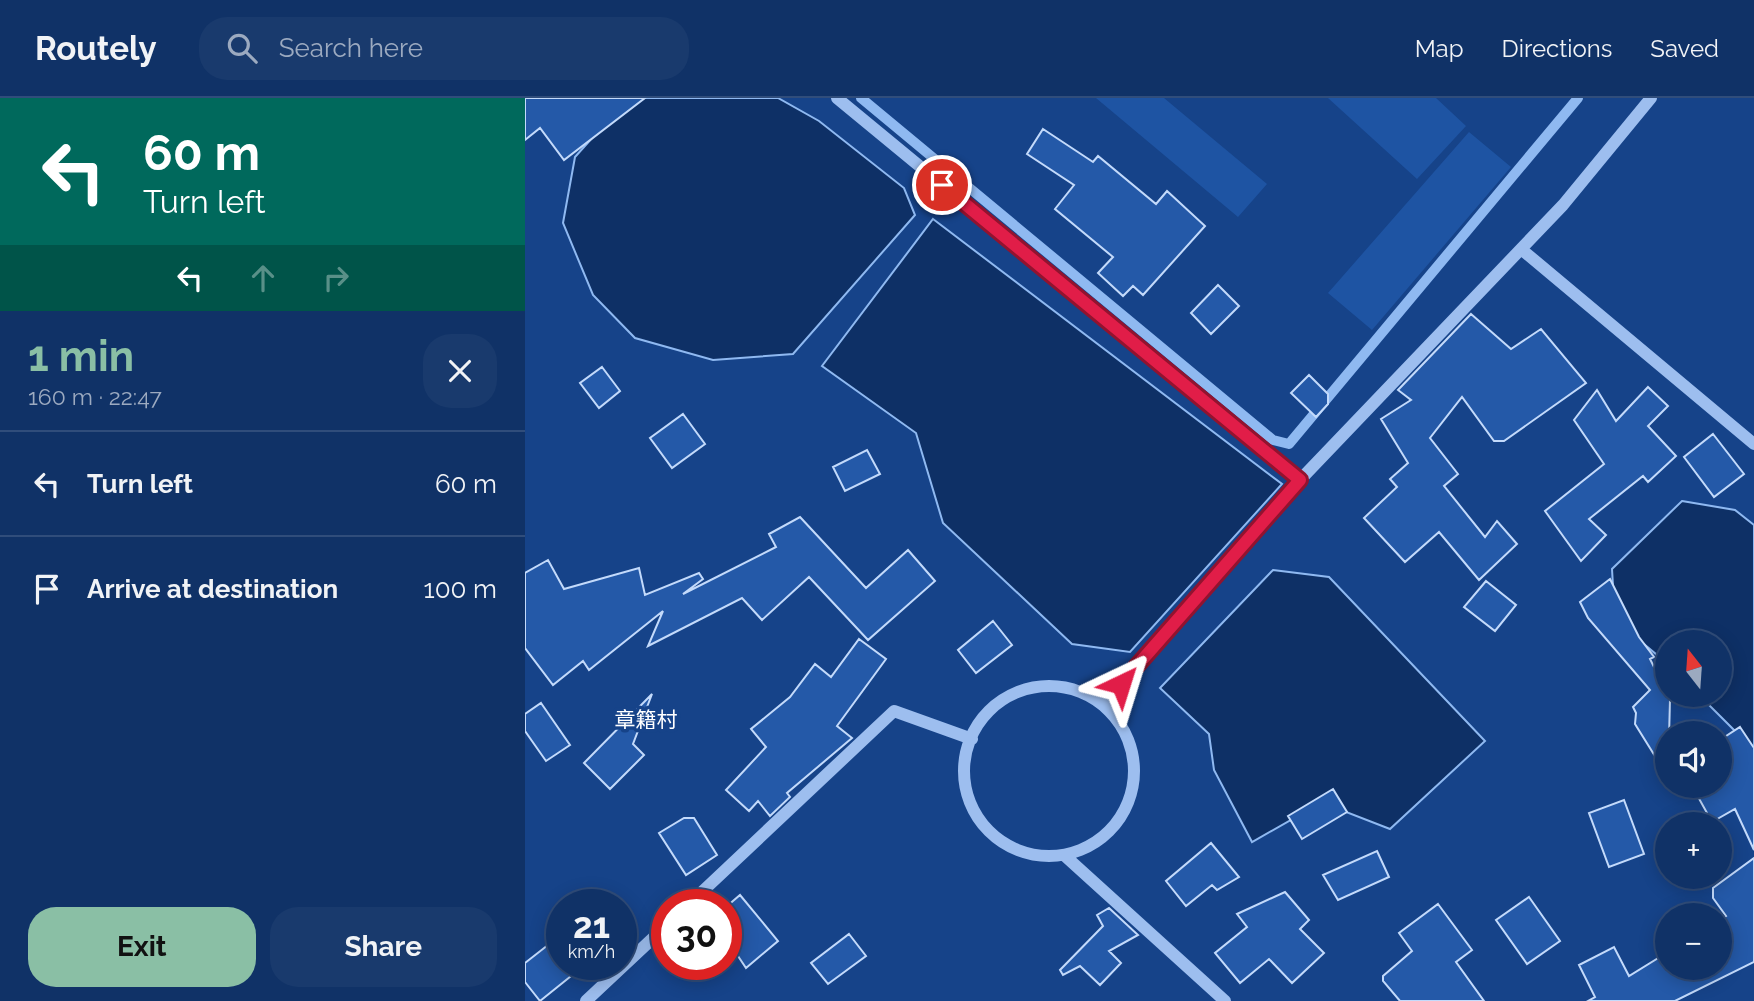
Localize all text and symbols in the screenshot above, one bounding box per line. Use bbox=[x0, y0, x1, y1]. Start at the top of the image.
search box bbox=[199, 17, 689, 80]
text: Routely bbox=[35, 29, 157, 68]
icon: search bbox=[223, 29, 261, 67]
text: Search here bbox=[279, 33, 423, 63]
text: Map bbox=[1415, 34, 1464, 63]
text: Directions bbox=[1502, 34, 1612, 63]
text: Saved bbox=[1650, 34, 1719, 63]
text: 60 m bbox=[143, 124, 260, 181]
icon: left bbox=[28, 126, 119, 217]
pin bbox=[912, 155, 972, 215]
icon: arrive bbox=[923, 166, 961, 204]
text: Turn left bbox=[143, 183, 265, 220]
icon: left bbox=[171, 259, 209, 297]
icon: ahead bbox=[244, 259, 282, 297]
icon: right bbox=[317, 259, 355, 297]
text: 1 min bbox=[28, 332, 134, 381]
button: close bbox=[423, 334, 497, 408]
text: 160 m · 22:47 bbox=[28, 383, 162, 410]
icon: left bbox=[28, 465, 66, 503]
text: Turn left bbox=[87, 469, 193, 499]
text: 60 m bbox=[435, 469, 497, 499]
icon: arrive bbox=[28, 570, 66, 608]
text: Arrive at destination bbox=[87, 574, 338, 604]
text: 100 m bbox=[424, 574, 497, 604]
north arrow bbox=[1655, 630, 1733, 707]
map controls bbox=[1655, 630, 1732, 980]
position arrow bbox=[1084, 647, 1158, 721]
district label: 章籍村 bbox=[615, 707, 678, 732]
button: sound bbox=[1655, 721, 1732, 798]
button: + bbox=[1655, 812, 1732, 889]
speed limit sign: 30 bbox=[651, 889, 742, 980]
button: − bbox=[1655, 903, 1732, 980]
text: 21 bbox=[573, 905, 610, 946]
button: Exit bbox=[28, 907, 256, 987]
button: Share bbox=[270, 907, 497, 987]
text: km/h bbox=[568, 941, 615, 962]

